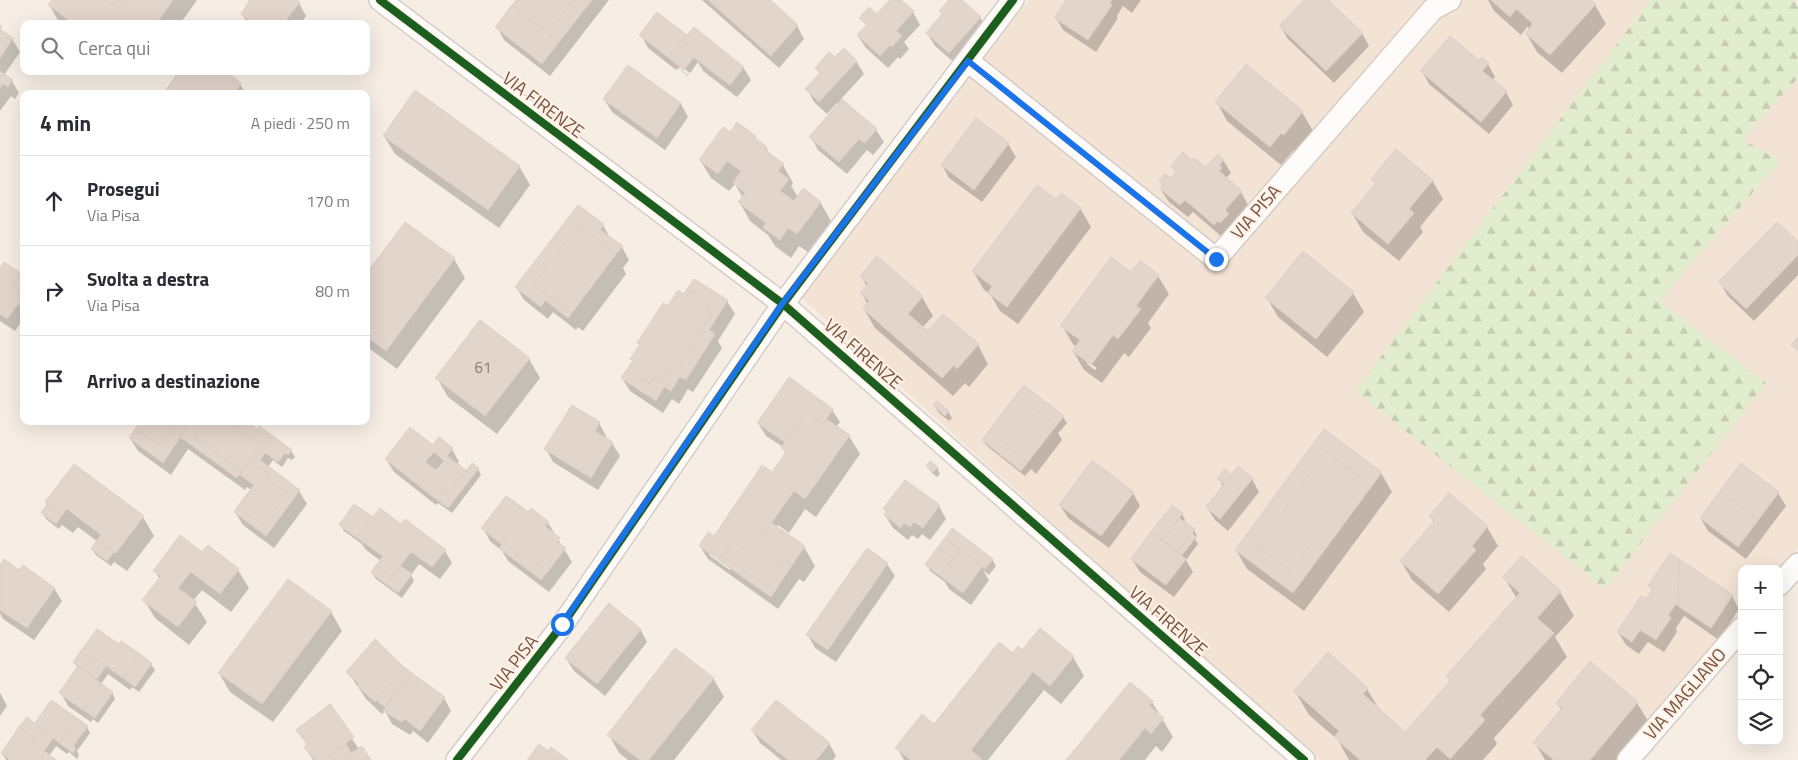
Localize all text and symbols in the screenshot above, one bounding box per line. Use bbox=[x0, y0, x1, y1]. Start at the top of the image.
search box bbox=[20, 20, 370, 75]
text: Cerca qui bbox=[78, 33, 150, 62]
icon: search bbox=[38, 34, 66, 62]
street label: VIA FIRENZE bbox=[497, 65, 590, 144]
text: 4 min bbox=[40, 107, 91, 139]
text: A piedi · 250 m bbox=[251, 111, 350, 135]
text: Prosegui bbox=[87, 174, 160, 203]
street label: VIA PISA bbox=[1224, 178, 1287, 245]
icon: ahead bbox=[40, 187, 68, 215]
text: 170 m bbox=[306, 189, 350, 213]
text: Via Pisa bbox=[87, 203, 140, 227]
route end bbox=[1205, 248, 1228, 271]
text: Svolta a destra bbox=[87, 264, 209, 293]
icon: right bbox=[40, 277, 68, 305]
text: 80 m bbox=[315, 279, 350, 303]
text: Via Pisa bbox=[87, 293, 140, 317]
street label: VIA FIRENZE bbox=[818, 312, 909, 395]
house number: 61 bbox=[475, 356, 491, 379]
text: Arrivo a destinazione bbox=[87, 366, 260, 395]
icon: arrive bbox=[40, 367, 68, 395]
map controls bbox=[1738, 565, 1783, 745]
button: + bbox=[1738, 565, 1783, 610]
street label: VIA FIRENZE bbox=[1123, 579, 1214, 662]
button: − bbox=[1738, 610, 1783, 655]
route start bbox=[551, 613, 574, 636]
street label: VIA PISA bbox=[483, 629, 544, 697]
street label: VIA MAGLIANO bbox=[1637, 642, 1732, 746]
button: locate bbox=[1738, 655, 1783, 700]
button: layers bbox=[1738, 700, 1783, 745]

